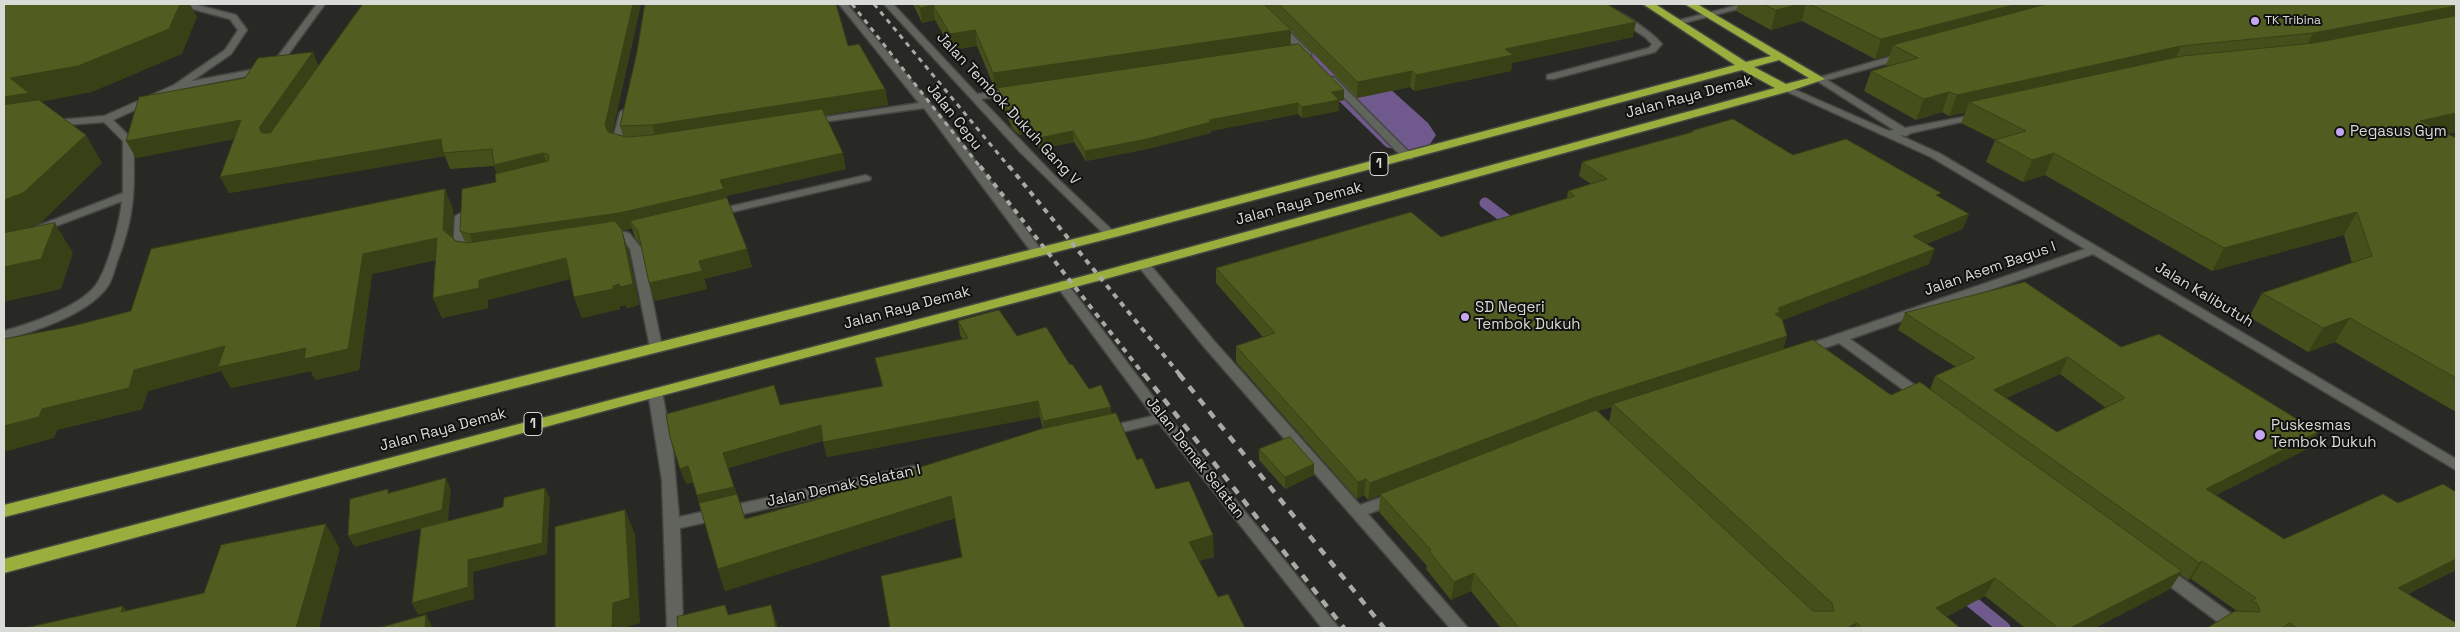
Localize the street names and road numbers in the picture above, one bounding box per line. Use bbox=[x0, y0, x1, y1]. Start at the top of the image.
street label: Jalan Tembok Dukuh Gang V bbox=[932, 29, 1084, 189]
street label: Jalan Raya Demak bbox=[1624, 71, 1754, 123]
street label: Jalan Cepu bbox=[922, 80, 986, 154]
road number: 1 bbox=[1370, 152, 1388, 175]
street label: Jalan Raya Demak bbox=[1234, 178, 1364, 230]
street label: Jalan Asem Bagus I bbox=[1922, 238, 2058, 300]
street label: Jalan Kalibutuh bbox=[2151, 259, 2257, 331]
street label: Jalan Raya Demak bbox=[842, 282, 972, 334]
street label: Jalan Demak Selatan bbox=[1142, 394, 1248, 522]
street label: Jalan Raya Demak bbox=[378, 404, 508, 456]
road number: 1 bbox=[524, 412, 542, 436]
street label: Jalan Demak Selatan I bbox=[765, 461, 923, 511]

